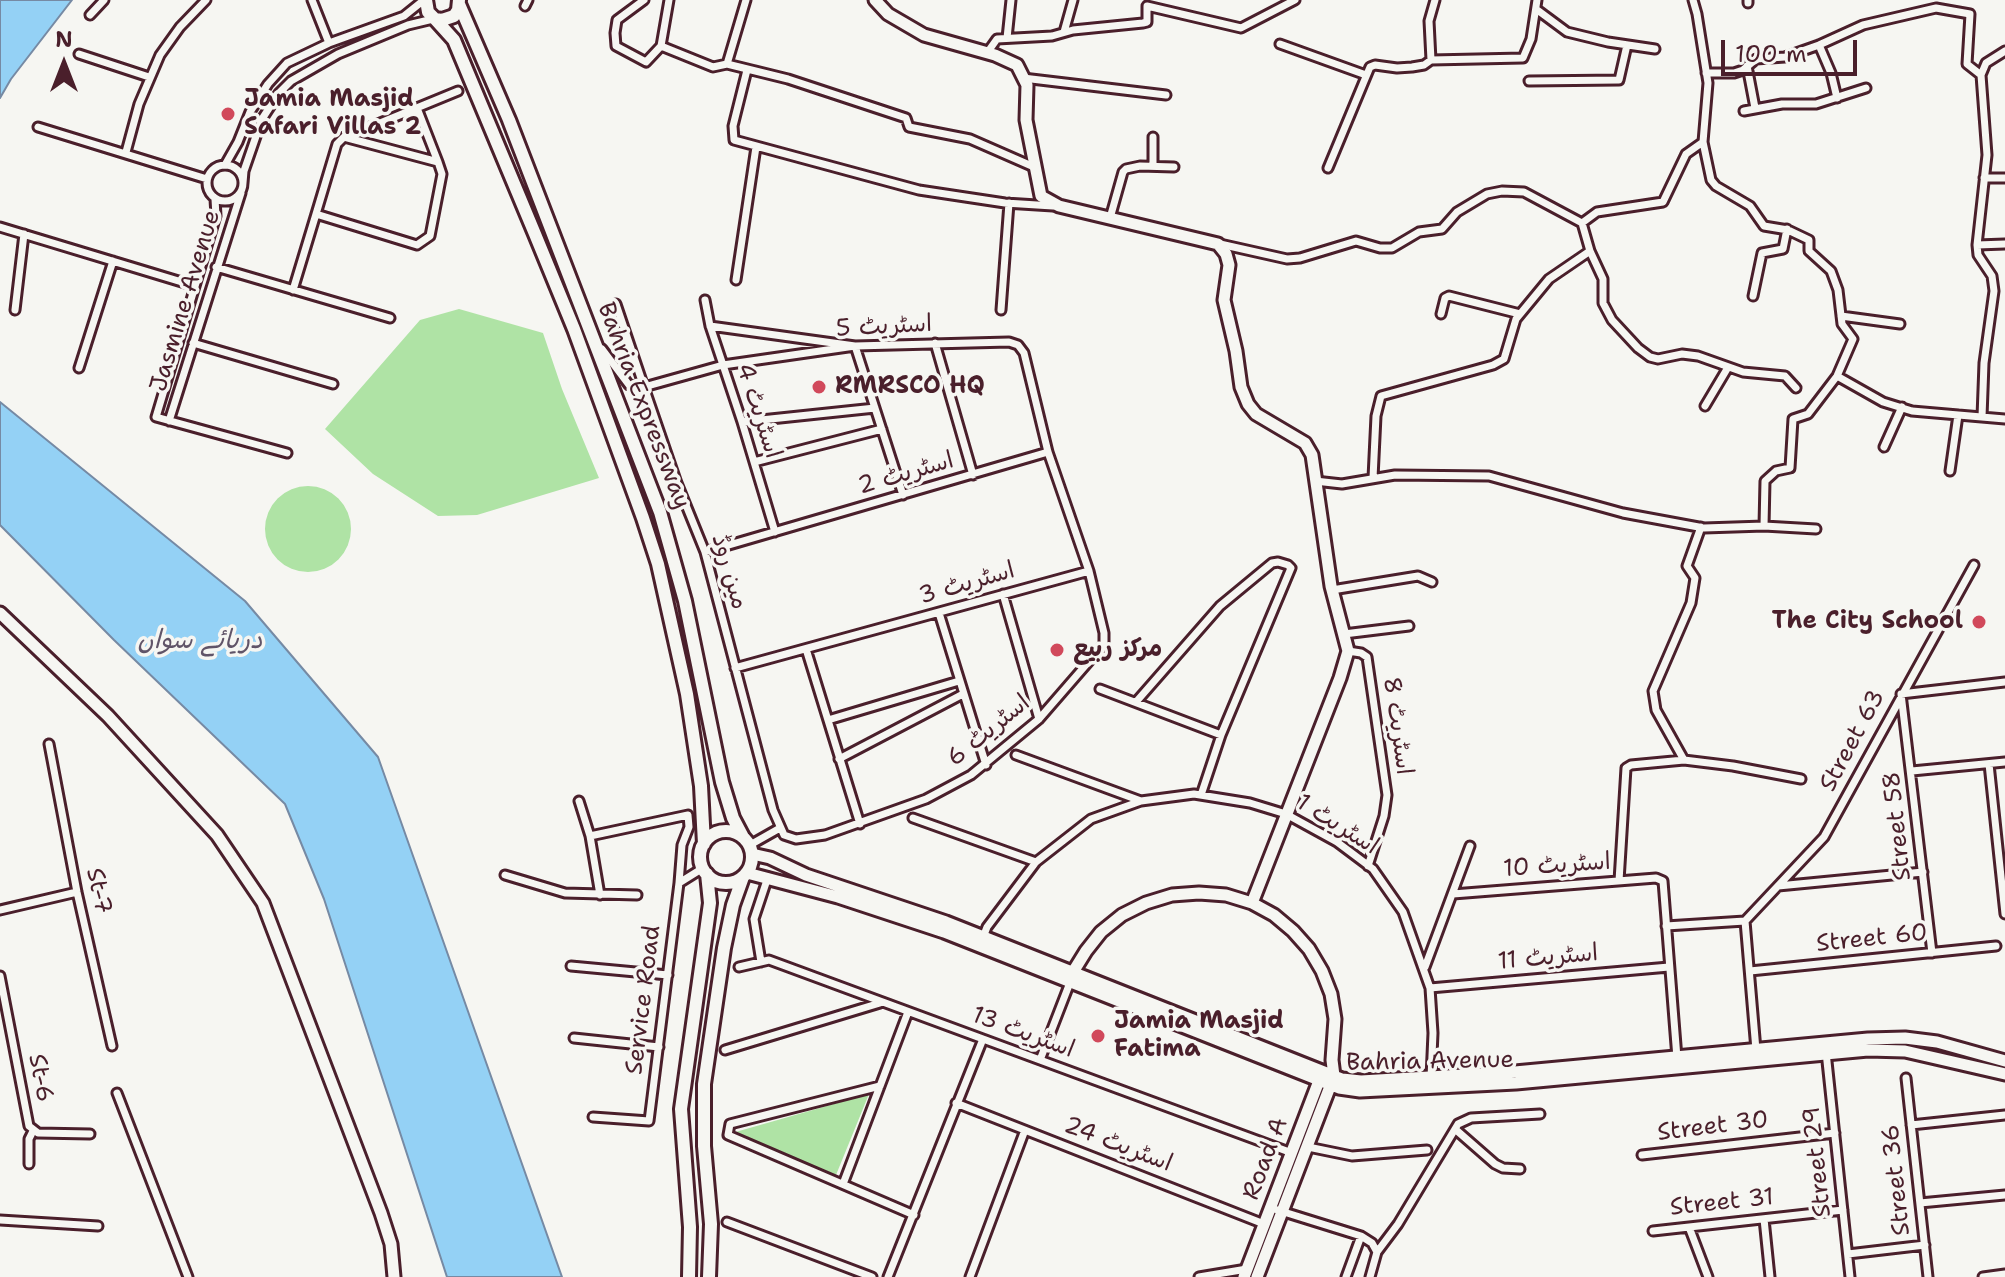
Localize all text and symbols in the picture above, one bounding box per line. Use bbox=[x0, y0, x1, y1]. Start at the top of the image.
north arrow bbox=[24, 24, 104, 104]
scale bar bbox=[1725, 24, 1861, 74]
text: N bbox=[55, 25, 73, 54]
text: 100 m bbox=[1735, 38, 1807, 70]
place label: Jamia Masjid Safari Villas 2 bbox=[244, 86, 421, 142]
marker: Jamia Masjid Safari Villas 2 bbox=[219, 105, 237, 123]
street label: Jasmine Avenue bbox=[145, 207, 227, 395]
street label: Bahria Expressway bbox=[590, 299, 696, 513]
street label: اسٹریٹ 5 bbox=[835, 310, 933, 344]
street label: اسٹریٹ 4 bbox=[729, 360, 787, 462]
place label: RMRSCO HQ bbox=[835, 373, 985, 401]
marker: RMRSCO HQ bbox=[810, 378, 828, 396]
street label: اسٹریٹ 2 bbox=[855, 447, 957, 501]
street label: مین روڈ bbox=[705, 531, 753, 613]
street label: اسٹریٹ 3 bbox=[916, 557, 1018, 611]
place label: The City School bbox=[1772, 608, 1963, 636]
marker: The City School bbox=[1970, 613, 1988, 631]
water label: دریائے سواں bbox=[137, 625, 263, 657]
place label: مرکز ربیع bbox=[1073, 636, 1162, 664]
marker: مرکز ربیع bbox=[1048, 641, 1066, 659]
street label: اسٹریٹ 8 bbox=[1376, 675, 1418, 777]
street label: Street 63 bbox=[1814, 685, 1892, 797]
street label: اسٹریٹ 6 bbox=[942, 689, 1036, 773]
street label: Street 58 bbox=[1878, 770, 1918, 882]
street label: اسٹریٹ 1 bbox=[1291, 789, 1383, 861]
street label: اسٹریٹ 10 bbox=[1502, 848, 1612, 884]
street label: St-7 bbox=[79, 865, 117, 917]
street label: Street 60 bbox=[1815, 919, 1929, 959]
street label: Service Road bbox=[621, 924, 667, 1076]
street label: اسٹریٹ 11 bbox=[1497, 939, 1599, 977]
street label: اسٹریٹ 13 bbox=[968, 1001, 1078, 1065]
place label: Jamia Masjid Fatima bbox=[1114, 1008, 1284, 1064]
marker: Jamia Masjid Fatima bbox=[1089, 1027, 1107, 1045]
street label: Bahria Avenue bbox=[1346, 1046, 1514, 1078]
street label: St-6 bbox=[21, 1051, 59, 1105]
street label: Street 29 bbox=[1798, 1105, 1838, 1219]
street label: Street 30 bbox=[1656, 1106, 1770, 1148]
street label: اسٹریٹ 24 bbox=[1060, 1111, 1176, 1179]
street label: Road A bbox=[1237, 1114, 1295, 1204]
street label: Street 36 bbox=[1877, 1123, 1917, 1237]
street label: Street 31 bbox=[1669, 1183, 1775, 1223]

